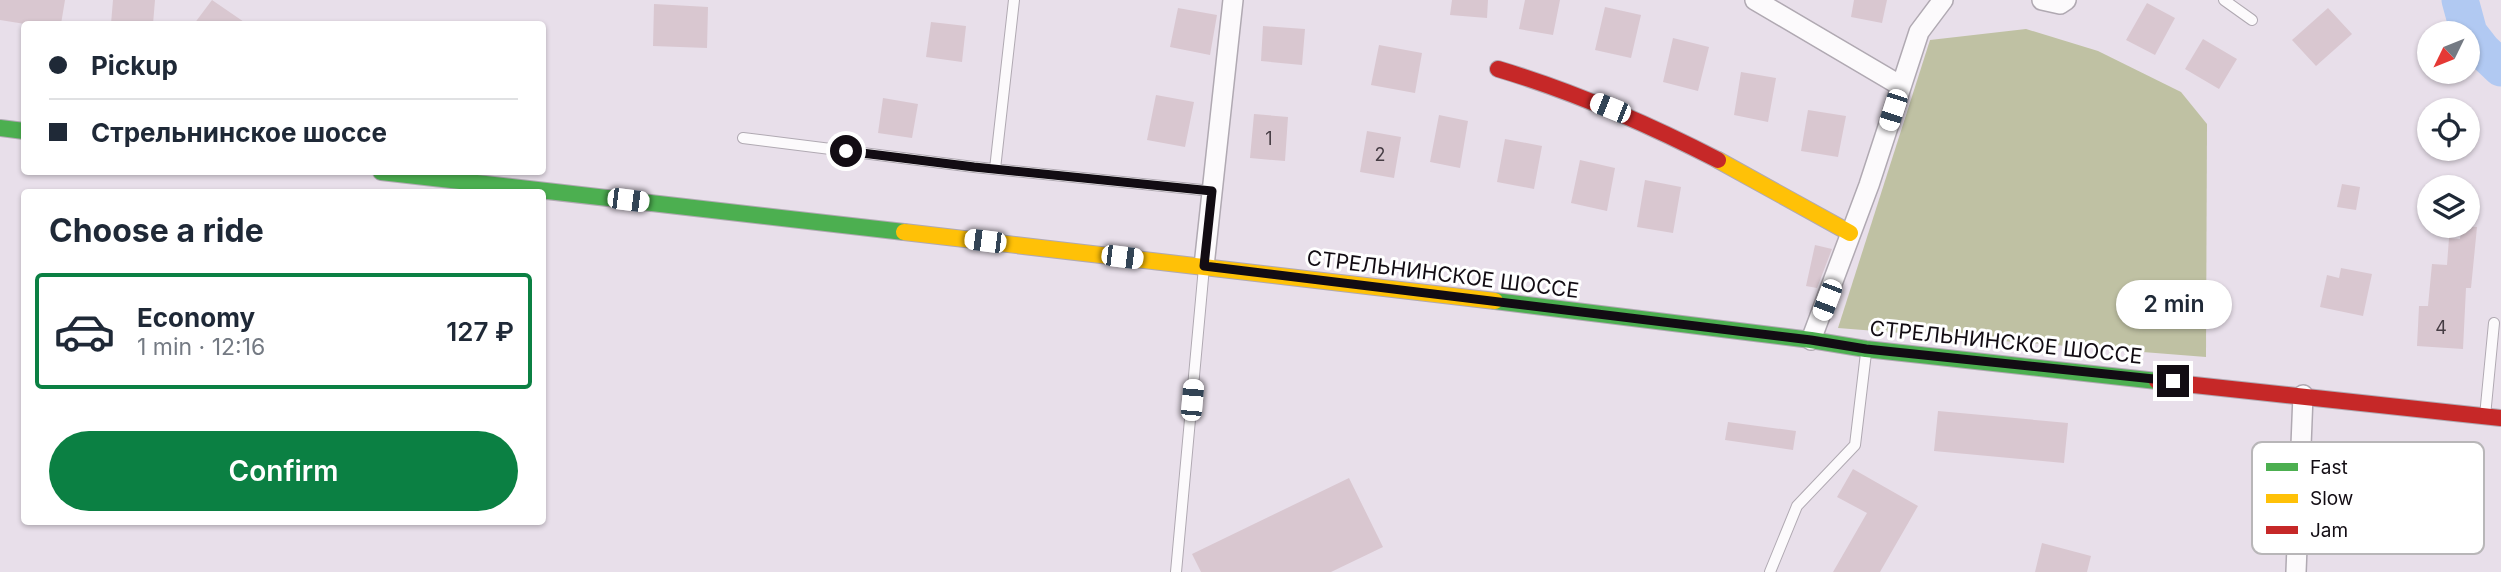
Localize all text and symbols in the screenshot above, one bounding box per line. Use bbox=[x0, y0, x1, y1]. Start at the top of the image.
north arrow bbox=[2417, 21, 2480, 84]
map controls bbox=[2417, 21, 2480, 238]
text: Pickup bbox=[91, 50, 178, 81]
car bbox=[1877, 87, 1910, 133]
car bbox=[1587, 90, 1634, 126]
button: locate bbox=[2417, 98, 2480, 161]
text: Стрельнинское шоссе bbox=[91, 117, 387, 148]
house number: 1 bbox=[1265, 128, 1273, 149]
route start bbox=[830, 135, 862, 167]
house number: 2 bbox=[1375, 144, 1385, 165]
button: layers bbox=[2417, 175, 2480, 238]
car bbox=[606, 187, 651, 213]
text: Choose a ride bbox=[49, 211, 264, 250]
car bbox=[963, 228, 1008, 254]
car bbox=[1100, 244, 1145, 270]
street label: СТРЕЛЬНИНСКОЕ ШОССЕ bbox=[1305, 245, 1581, 303]
car bbox=[1810, 277, 1845, 323]
callout: 2 min bbox=[2115, 280, 2231, 328]
text: 2 min bbox=[2144, 290, 2204, 318]
icon: car bbox=[53, 300, 116, 363]
text: Economy bbox=[137, 302, 255, 333]
street label: СТРЕЛЬНИНСКОЕ ШОССЕ bbox=[1868, 315, 2144, 369]
text: 127 ₽ bbox=[446, 316, 514, 347]
house number: 4 bbox=[2435, 317, 2447, 338]
text: 1 min · 12:16 bbox=[137, 333, 265, 361]
route end bbox=[2157, 365, 2189, 397]
car bbox=[1180, 378, 1205, 422]
button: Confirm bbox=[49, 431, 518, 511]
legend bbox=[2252, 442, 2484, 554]
text: Fast bbox=[2310, 456, 2348, 479]
text: Slow bbox=[2310, 487, 2353, 510]
text: Jam bbox=[2310, 519, 2348, 542]

